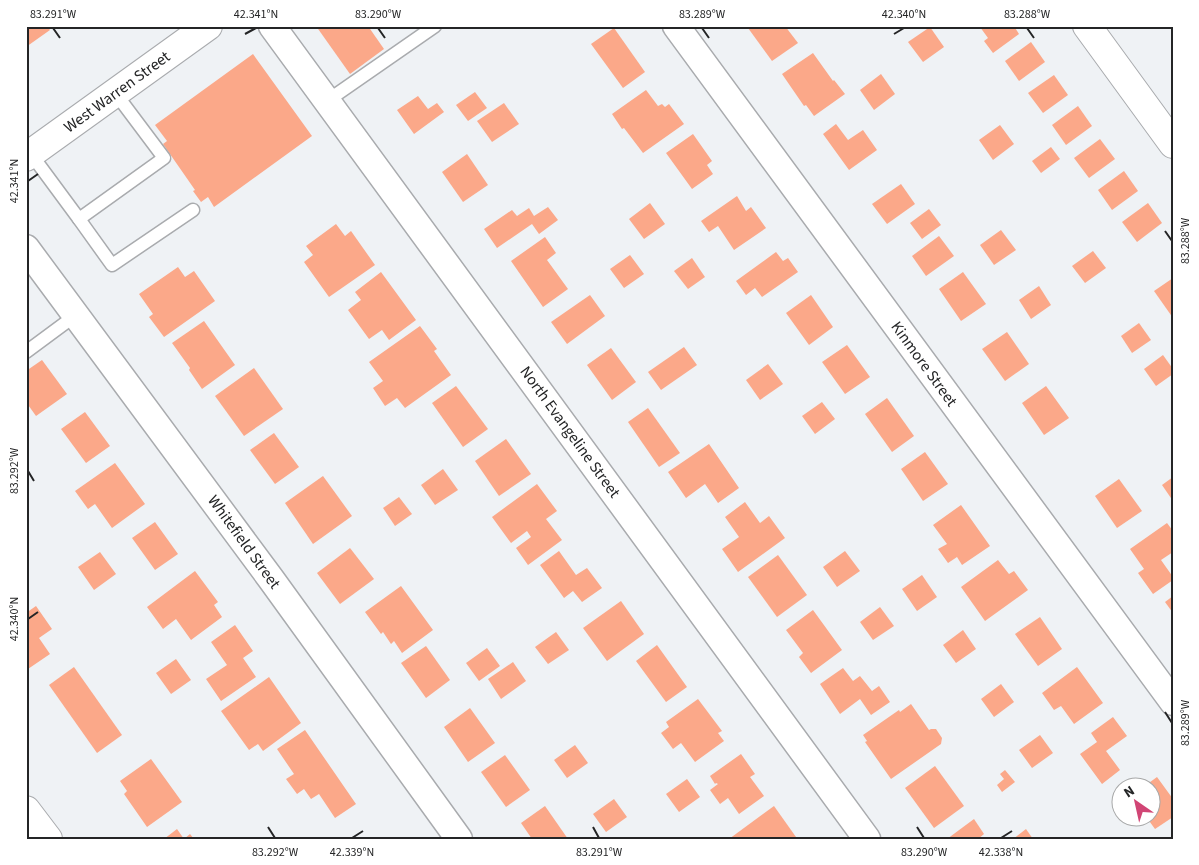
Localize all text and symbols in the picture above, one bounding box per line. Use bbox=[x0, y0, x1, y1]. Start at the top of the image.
text: 83.291°W bbox=[30, 6, 77, 23]
text: 42.341°N bbox=[234, 6, 278, 23]
text: 83.290°W bbox=[355, 6, 402, 23]
text: 83.289°W bbox=[679, 6, 726, 23]
text: 42.340°N bbox=[882, 6, 926, 23]
text: 83.288°W bbox=[1004, 6, 1051, 23]
street label: West Warren Street bbox=[59, 45, 175, 138]
text: 42.341°N bbox=[6, 159, 23, 203]
text: 83.288°W bbox=[1177, 217, 1194, 264]
street label: Kinmore Street bbox=[886, 317, 963, 412]
street label: North Evangeline Street bbox=[515, 362, 626, 503]
text: 83.292°W bbox=[6, 447, 23, 494]
street label: Whitefield Street bbox=[202, 491, 286, 594]
text: 42.340°N bbox=[6, 597, 23, 641]
text: 83.289°W bbox=[1177, 699, 1194, 746]
north arrow bbox=[1112, 778, 1162, 828]
text: N bbox=[1120, 781, 1139, 803]
text: 83.292°W bbox=[252, 844, 299, 861]
text: 42.339°N bbox=[330, 844, 374, 861]
text: 83.291°W bbox=[576, 844, 623, 861]
text: 83.290°W bbox=[901, 844, 948, 861]
text: 42.338°N bbox=[979, 844, 1023, 861]

